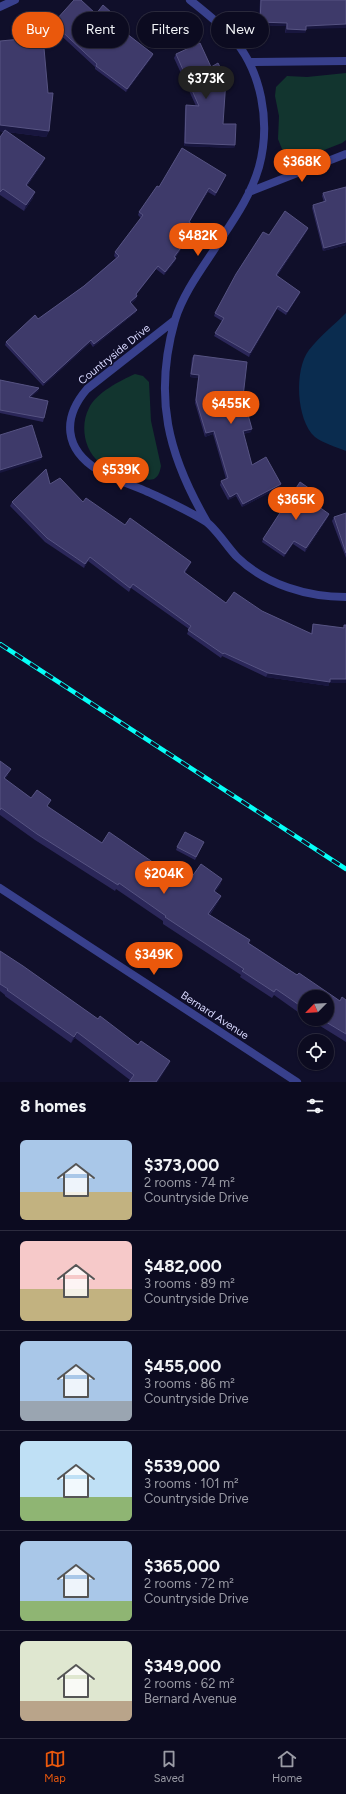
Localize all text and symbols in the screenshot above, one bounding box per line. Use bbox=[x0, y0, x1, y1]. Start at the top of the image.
chip: Buy bbox=[12, 12, 64, 48]
chip: Rent bbox=[72, 12, 129, 48]
chip: Filters bbox=[137, 12, 203, 48]
chip: New bbox=[211, 12, 269, 48]
pin: $373K bbox=[178, 66, 234, 100]
text: $373K bbox=[187, 71, 225, 86]
pin: $368K bbox=[274, 149, 330, 183]
text: $368K bbox=[283, 154, 321, 169]
pin: $482K bbox=[170, 223, 226, 257]
text: $482K bbox=[178, 228, 218, 243]
street label: Countryside Drive bbox=[76, 321, 153, 387]
pin: $455K bbox=[203, 391, 259, 425]
text: $455K bbox=[211, 396, 251, 411]
pin: $539K bbox=[93, 457, 149, 491]
text: $539K bbox=[102, 462, 140, 477]
pin: $365K bbox=[268, 487, 324, 521]
text: $365K bbox=[277, 492, 315, 507]
pin: $204K bbox=[136, 861, 192, 895]
text: $204K bbox=[144, 866, 184, 881]
pin: $349K bbox=[126, 942, 182, 976]
text: $349K bbox=[135, 947, 173, 962]
street label: Bernard Avenue bbox=[178, 989, 251, 1042]
north arrow bbox=[298, 990, 334, 1026]
map controls bbox=[298, 990, 334, 1070]
button: locate bbox=[298, 1034, 334, 1070]
icon: filters bbox=[304, 1095, 326, 1117]
text: 8 homes bbox=[20, 1096, 86, 1116]
text: $373,000 bbox=[144, 1155, 219, 1175]
icon: home bbox=[52, 1156, 100, 1204]
text: 2 rooms · 74 m² bbox=[144, 1175, 235, 1190]
text: Countryside Drive bbox=[144, 1190, 249, 1205]
text: $482,000 bbox=[144, 1256, 222, 1276]
icon: home bbox=[52, 1257, 100, 1305]
text: 3 rooms · 89 m² bbox=[144, 1276, 235, 1291]
text: Countryside Drive bbox=[144, 1291, 249, 1306]
text: $455,000 bbox=[144, 1356, 221, 1376]
icon: home bbox=[52, 1357, 100, 1405]
text: 3 rooms · 86 m² bbox=[144, 1376, 235, 1391]
text: Countryside Drive bbox=[144, 1391, 249, 1406]
text: $539,000 bbox=[144, 1456, 220, 1476]
icon: home bbox=[52, 1457, 100, 1505]
text: 3 rooms · 101 m² bbox=[144, 1476, 239, 1491]
text: Countryside Drive bbox=[144, 1491, 249, 1506]
text: $365,000 bbox=[144, 1556, 220, 1576]
icon: home bbox=[52, 1557, 100, 1605]
text: 2 rooms · 72 m² bbox=[144, 1576, 234, 1591]
text: Countryside Drive bbox=[144, 1591, 249, 1606]
text: $349,000 bbox=[144, 1656, 221, 1676]
icon: home bbox=[52, 1657, 100, 1705]
text: 2 rooms · 62 m² bbox=[144, 1676, 234, 1691]
text: Bernard Avenue bbox=[144, 1691, 237, 1706]
tab: Map bbox=[44, 1748, 66, 1785]
tab: Saved bbox=[154, 1748, 184, 1785]
tab: Home bbox=[272, 1748, 302, 1785]

